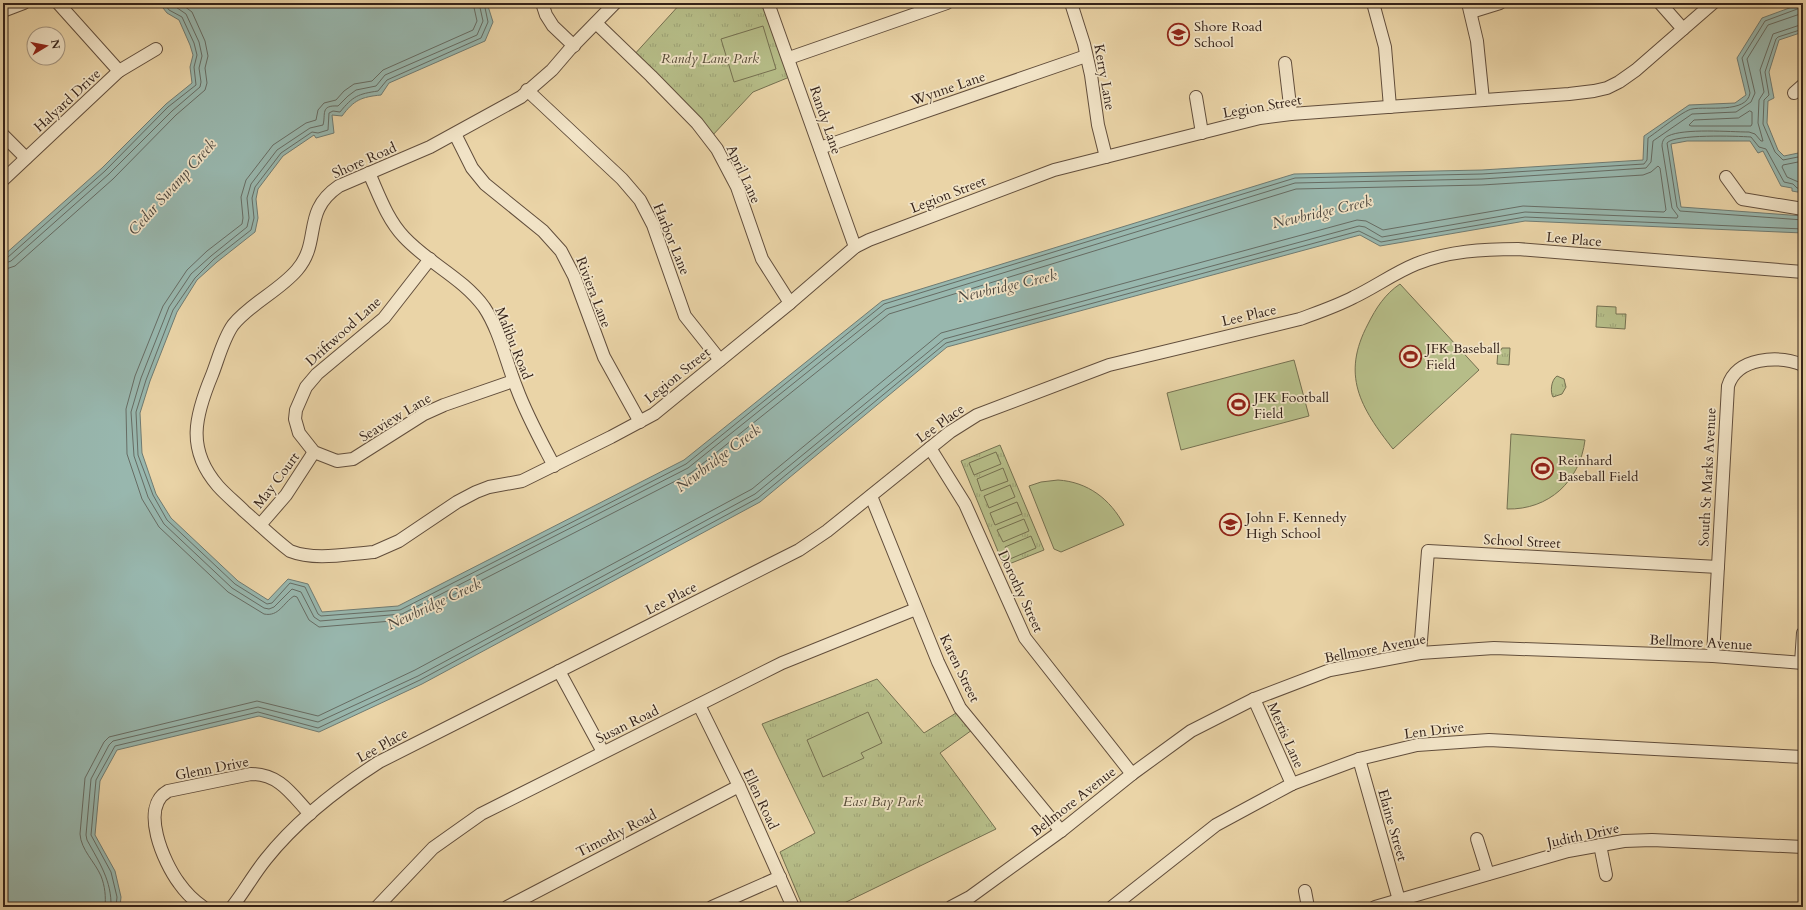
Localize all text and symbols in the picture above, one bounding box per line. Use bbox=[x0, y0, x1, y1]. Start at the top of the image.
place label: Shore Road School bbox=[1194, 17, 1263, 52]
school or university icon: Shore Road School bbox=[1166, 21, 1192, 47]
north arrow bbox=[26, 26, 66, 66]
text: N bbox=[47, 38, 64, 51]
street label: Kerry Lane bbox=[1089, 42, 1120, 112]
park label: Randy Lane Park bbox=[661, 49, 759, 68]
street label: Halyard Drive bbox=[30, 64, 105, 136]
street label: Wynne Lane bbox=[907, 67, 988, 110]
street label: Randy Lane bbox=[805, 83, 846, 157]
street label: Legion Street bbox=[1221, 90, 1303, 123]
water label: Cedar Swamp Creek bbox=[123, 134, 221, 239]
street label: Shore Road bbox=[329, 138, 400, 183]
street label: April Lane bbox=[722, 142, 765, 207]
street label: Legion Street bbox=[908, 171, 989, 218]
water label: Newbridge Creek bbox=[1270, 191, 1374, 233]
street label: Harbor Lane bbox=[649, 201, 695, 278]
street label: Lee Place bbox=[1545, 228, 1602, 251]
street label: Riviera Lane bbox=[571, 254, 616, 330]
water label: Newbridge Creek bbox=[955, 265, 1059, 307]
street label: Driftwood Lane bbox=[301, 292, 385, 370]
street label: Lee Place bbox=[1220, 300, 1278, 331]
street label: Malibu Road bbox=[490, 304, 537, 383]
place label: JFK Baseball Field bbox=[1424, 339, 1501, 374]
street label: Legion Street bbox=[640, 343, 715, 408]
sports icon: JFK Baseball Field bbox=[1398, 343, 1424, 369]
place label: JFK Football Field bbox=[1252, 388, 1330, 423]
street label: Seaview Lane bbox=[356, 389, 435, 446]
sports icon: JFK Football Field bbox=[1225, 392, 1251, 418]
street label: Lee Place bbox=[912, 399, 968, 447]
street label: South St Marks Avenue bbox=[1694, 407, 1721, 547]
water label: Newbridge Creek bbox=[671, 419, 765, 497]
street label: May Court bbox=[249, 448, 304, 512]
place label: Reinhard Baseball Field bbox=[1558, 451, 1639, 486]
sports icon: Reinhard Baseball Field bbox=[1530, 455, 1556, 481]
place label: John F. Kennedy High School bbox=[1244, 508, 1347, 543]
school or university icon: John F. Kennedy High School bbox=[1218, 512, 1244, 538]
street label: School Street bbox=[1483, 530, 1562, 553]
street label: Dorothy Street bbox=[993, 547, 1048, 636]
water label: Newbridge Creek bbox=[384, 573, 485, 635]
street label: Lee Place bbox=[642, 577, 700, 620]
street label: Bellmore Avenue bbox=[1323, 629, 1427, 668]
street label: Bellmore Avenue bbox=[1649, 630, 1753, 655]
street label: Karen Street bbox=[935, 631, 984, 706]
street label: Mertis Lane bbox=[1263, 699, 1309, 771]
street label: Susan Road bbox=[593, 701, 662, 748]
street label: Len Drive bbox=[1403, 717, 1465, 744]
street label: Lee Place bbox=[353, 724, 411, 767]
street label: Glenn Drive bbox=[174, 752, 250, 785]
street label: Bellmore Avenue bbox=[1027, 762, 1120, 841]
street label: Ellen Road bbox=[738, 766, 783, 833]
street label: Elaine Street bbox=[1373, 787, 1412, 864]
park label: East Bay Park bbox=[843, 792, 923, 811]
street label: Timothy Road bbox=[573, 805, 660, 862]
street label: Judith Drive bbox=[1543, 819, 1621, 853]

